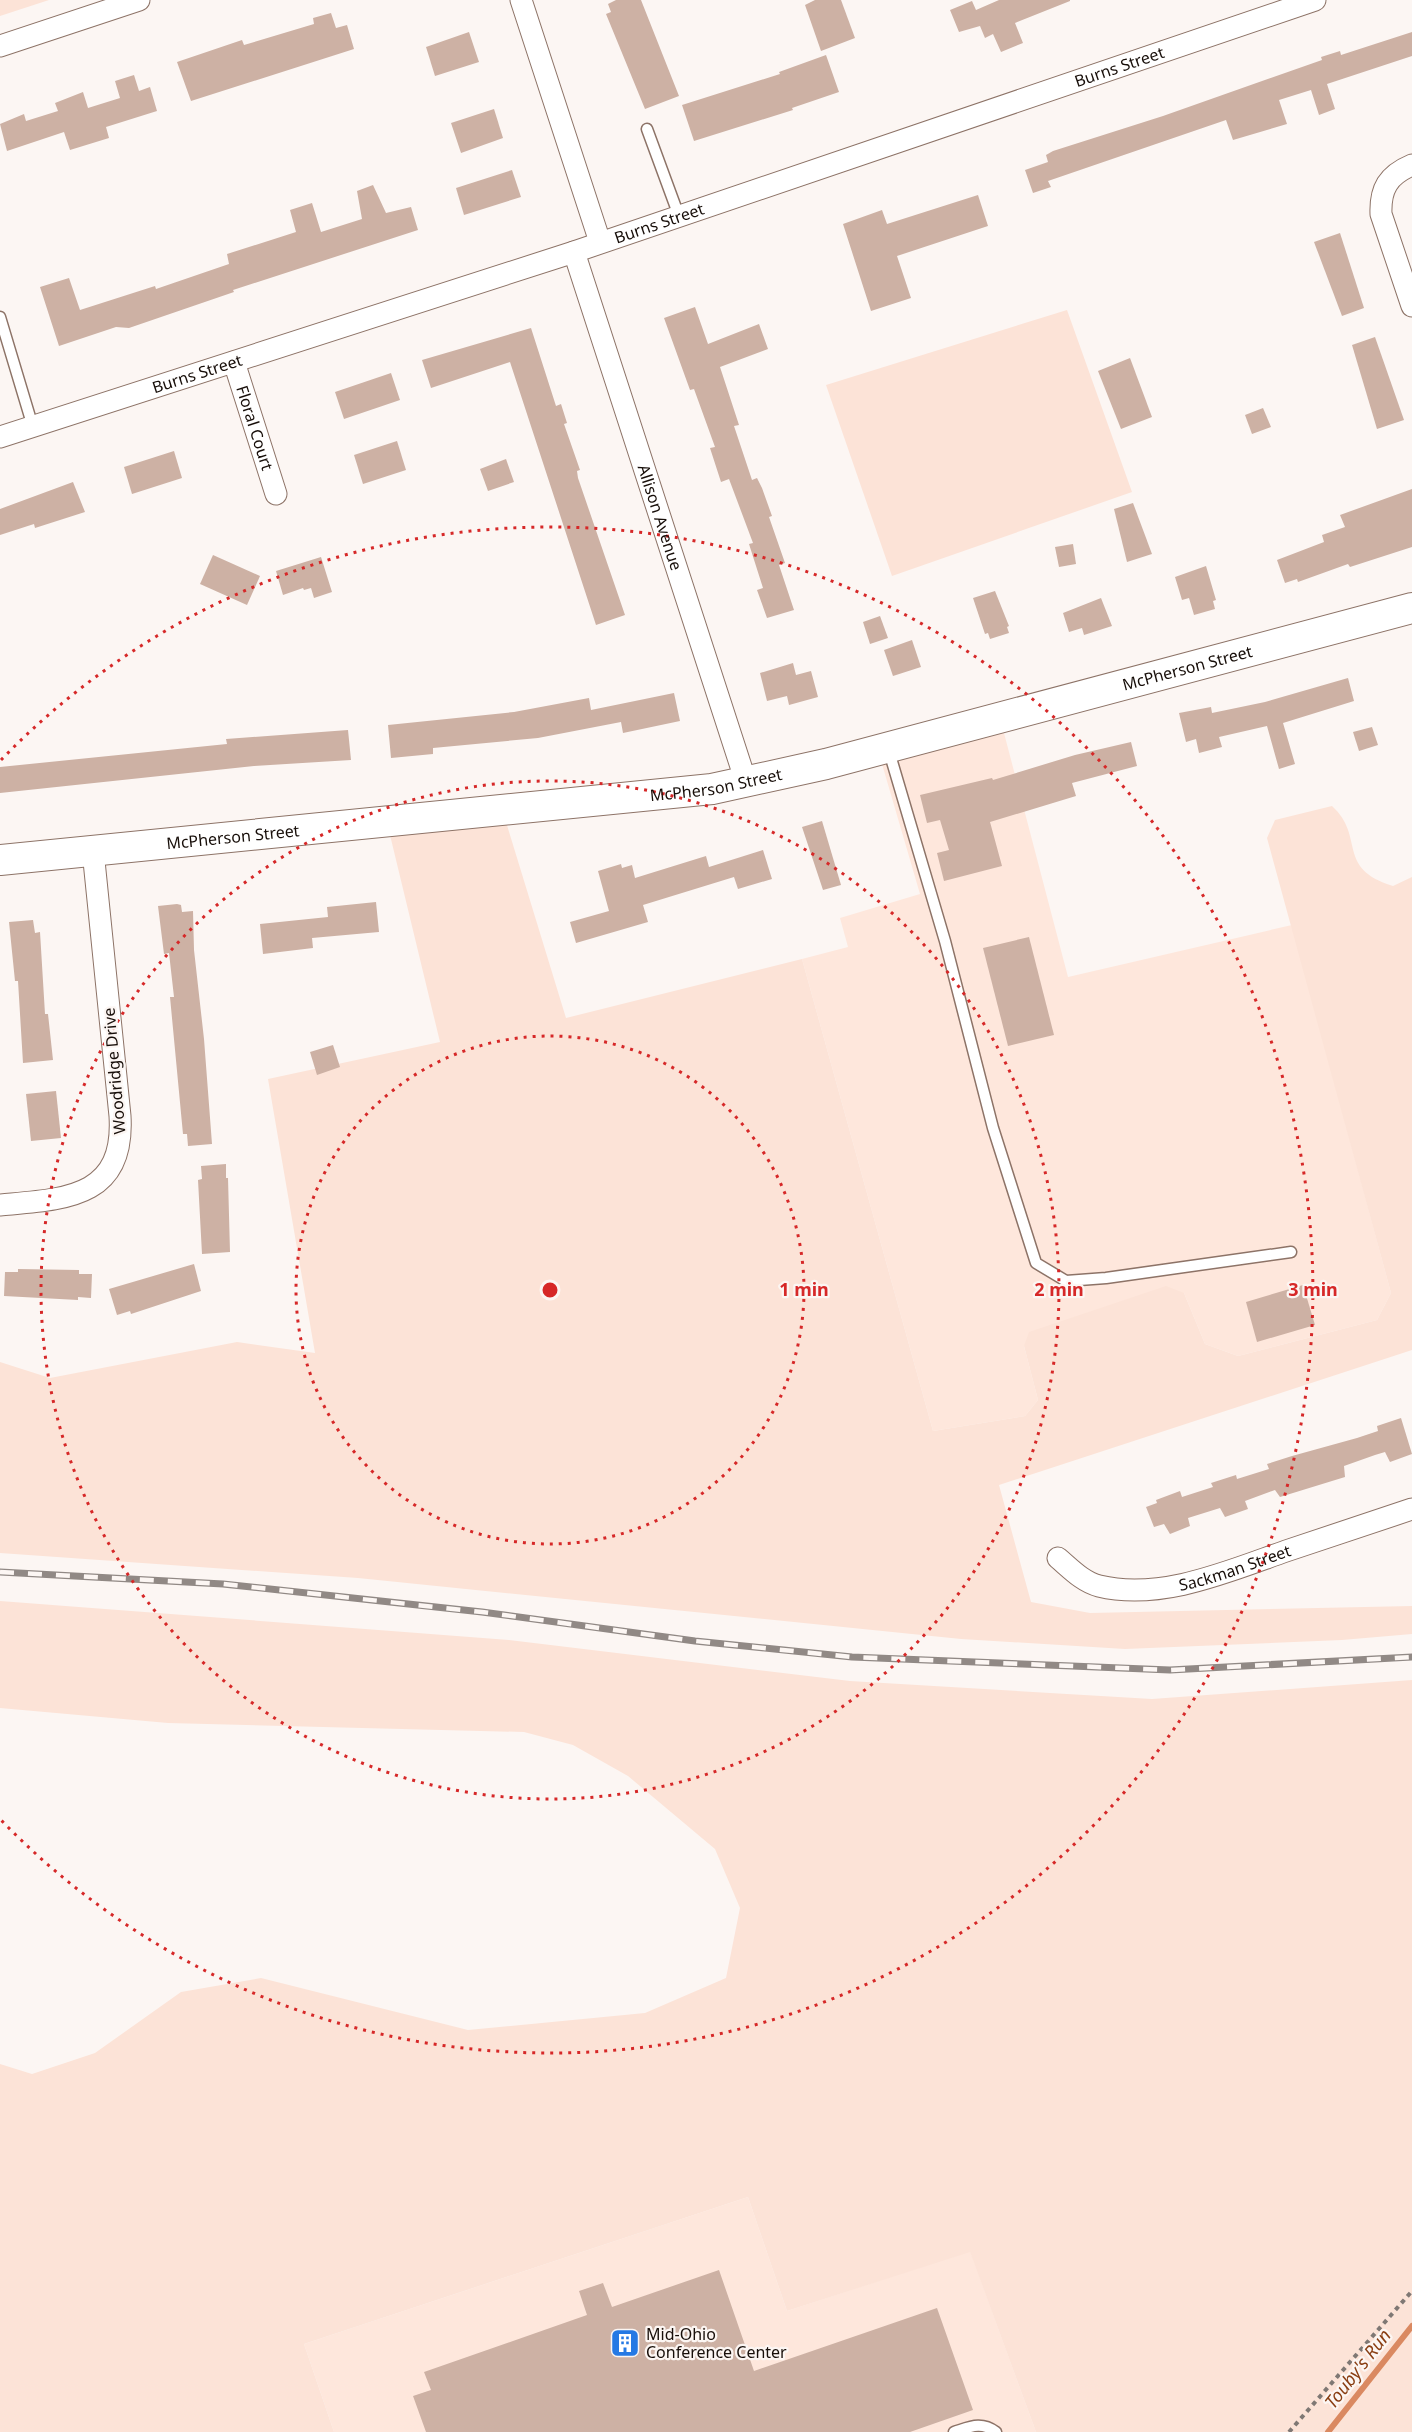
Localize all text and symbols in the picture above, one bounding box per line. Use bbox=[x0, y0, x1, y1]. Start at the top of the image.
street label: Burns Street bbox=[1072, 41, 1167, 92]
street label: Burns Street bbox=[611, 198, 707, 248]
street label: Burns Street bbox=[149, 349, 245, 398]
street label: Floral Court bbox=[231, 383, 279, 473]
street label: Allison Avenue bbox=[633, 462, 688, 573]
street label: McPherson Street bbox=[1120, 640, 1255, 696]
street label: McPherson Street bbox=[649, 763, 784, 806]
street label: McPherson Street bbox=[165, 819, 301, 854]
street label: Woodridge Drive bbox=[98, 1007, 130, 1135]
text: 1 min bbox=[779, 1277, 829, 1301]
text: 2 min bbox=[1034, 1277, 1084, 1301]
text: 3 min bbox=[1288, 1277, 1338, 1301]
centre of rings bbox=[540, 1280, 560, 1300]
street label: Sackman Street bbox=[1176, 1539, 1294, 1596]
place label: Mid-Ohio Conference Center bbox=[646, 2323, 787, 2363]
water label: Touby's Run bbox=[1319, 2324, 1396, 2413]
building icon: Mid-Ohio Conference Center bbox=[609, 2327, 641, 2359]

